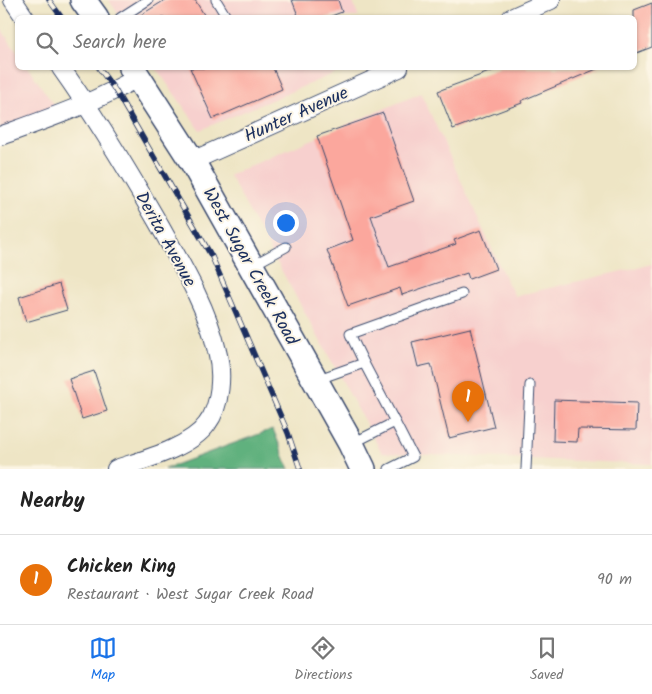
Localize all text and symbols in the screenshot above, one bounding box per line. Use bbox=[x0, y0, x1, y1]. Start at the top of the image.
search box bbox=[15, 15, 637, 70]
text: Search here bbox=[73, 28, 167, 58]
icon: search bbox=[33, 29, 61, 57]
street label: Hunter Avenue bbox=[240, 79, 353, 151]
street label: West Sugar Creek Road bbox=[194, 182, 306, 352]
street label: Derita Avenue bbox=[126, 187, 203, 293]
your location bbox=[273, 210, 299, 236]
pin: 1 bbox=[452, 381, 484, 422]
text: Nearby bbox=[20, 485, 85, 518]
text: Chicken King bbox=[67, 552, 176, 582]
text: 1 bbox=[34, 567, 38, 592]
text: 90 m bbox=[597, 567, 632, 592]
text: Restaurant · West Sugar Creek Road bbox=[67, 582, 313, 607]
tab: Map bbox=[89, 634, 117, 686]
tab: Directions bbox=[294, 634, 352, 686]
tab: Saved bbox=[530, 634, 563, 686]

